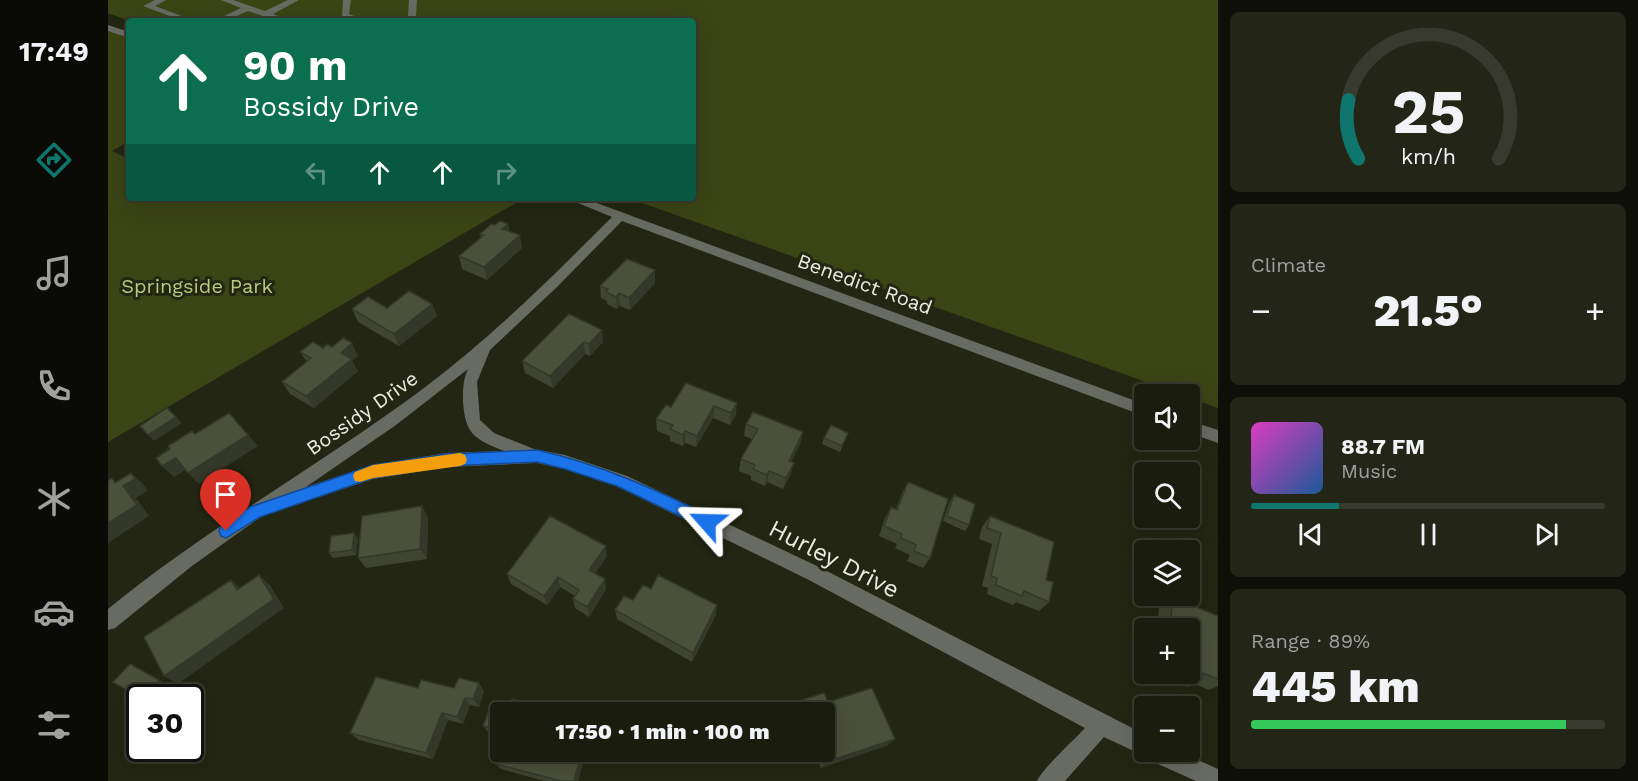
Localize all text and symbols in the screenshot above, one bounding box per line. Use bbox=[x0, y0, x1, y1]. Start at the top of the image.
text: 17:49 bbox=[19, 36, 89, 68]
text: 90 m bbox=[243, 41, 347, 90]
icon: ahead bbox=[144, 42, 222, 120]
text: 25 bbox=[1391, 75, 1465, 148]
text: Bossidy Drive bbox=[243, 91, 419, 123]
icon: directions bbox=[33, 139, 75, 181]
text: km/h bbox=[1400, 145, 1456, 170]
icon: left bbox=[300, 156, 333, 189]
icon: ahead bbox=[363, 156, 396, 189]
icon: ahead bbox=[426, 156, 459, 189]
icon: right bbox=[489, 156, 522, 189]
street label: Benedict Road bbox=[794, 249, 936, 319]
icon: music bbox=[33, 252, 75, 294]
text: Climate bbox=[1251, 253, 1326, 277]
park label: Springside Park bbox=[121, 274, 273, 298]
text: 21.5° bbox=[1373, 284, 1483, 337]
text: − bbox=[1251, 291, 1271, 330]
text: + bbox=[1585, 291, 1605, 330]
icon: phone bbox=[33, 365, 75, 407]
street label: Bossidy Drive bbox=[302, 366, 422, 460]
map controls bbox=[1134, 384, 1200, 762]
button: sound bbox=[1134, 384, 1200, 450]
text: 88.7 FM bbox=[1341, 434, 1425, 459]
text: Music bbox=[1341, 459, 1397, 483]
button: search bbox=[1134, 462, 1200, 528]
pin bbox=[200, 469, 251, 531]
icon: climate bbox=[33, 478, 75, 520]
icon: arrive bbox=[209, 478, 242, 511]
position arrow bbox=[675, 490, 739, 554]
street label: Hurley Drive bbox=[764, 514, 904, 604]
icon: previous bbox=[1294, 518, 1327, 551]
icon: pause bbox=[1412, 518, 1445, 551]
icon: next bbox=[1530, 518, 1563, 551]
button: layers bbox=[1134, 540, 1200, 606]
icon: car bbox=[33, 591, 75, 633]
button: + bbox=[1134, 618, 1200, 684]
text: Range · 89% bbox=[1251, 629, 1370, 653]
text: 445 km bbox=[1251, 660, 1420, 713]
speed limit sign: 30 bbox=[126, 684, 204, 762]
button: − bbox=[1134, 696, 1200, 762]
icon: filters bbox=[33, 704, 75, 746]
text: 17:50 · 1 min · 100 m bbox=[555, 719, 770, 744]

